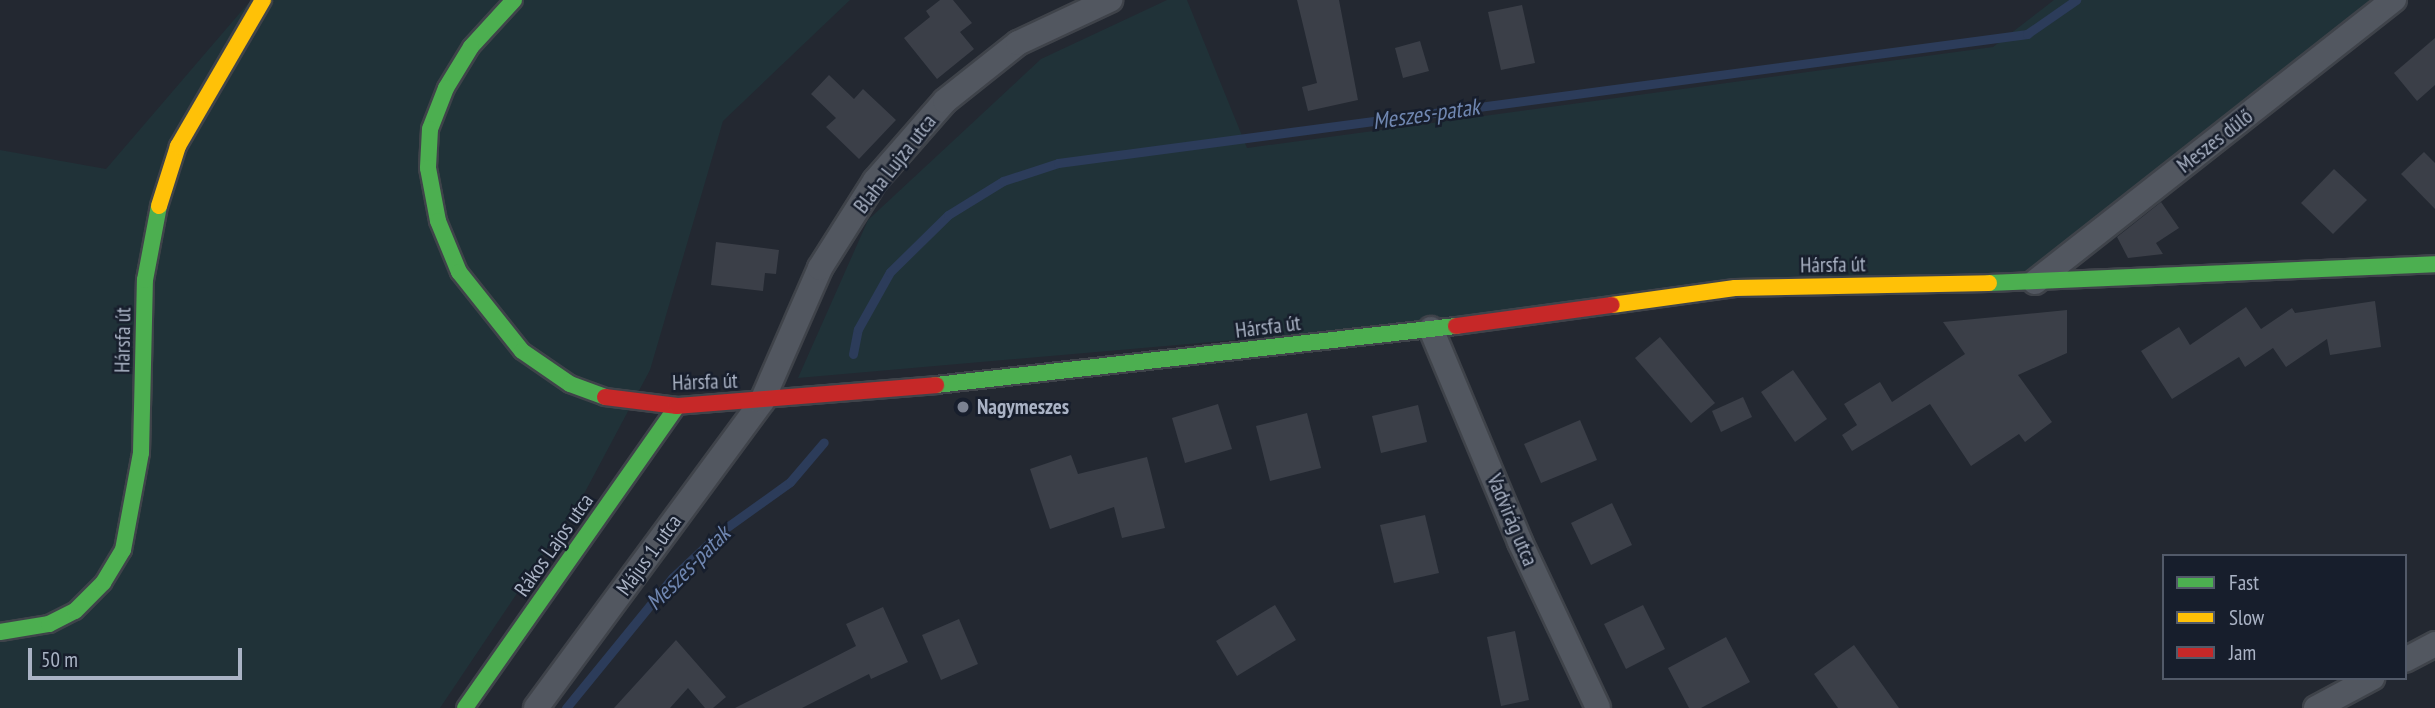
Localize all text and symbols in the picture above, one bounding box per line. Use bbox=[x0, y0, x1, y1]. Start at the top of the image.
water label: Meszes-patak bbox=[1371, 93, 1481, 135]
street label: Meszes dűlő bbox=[2172, 104, 2258, 178]
street label: Blaha Lujza utca bbox=[849, 110, 941, 218]
street label: Hársfa út bbox=[1800, 252, 1866, 278]
street label: Hársfa út bbox=[110, 307, 136, 373]
street label: Hársfa út bbox=[1234, 310, 1302, 344]
street label: Hársfa út bbox=[672, 368, 738, 396]
place label: Nagymeszes bbox=[977, 394, 1069, 420]
marker: Nagymeszes bbox=[955, 399, 971, 415]
street label: Vadvirág utca bbox=[1481, 470, 1543, 570]
street label: Rákos Lajos utca bbox=[509, 489, 599, 601]
street label: Május 1. utca bbox=[611, 509, 687, 601]
water label: Meszes-patak bbox=[640, 520, 736, 616]
legend bbox=[2162, 554, 2407, 680]
text: Fast bbox=[2229, 569, 2259, 596]
text: Slow bbox=[2229, 604, 2264, 631]
scale bar bbox=[32, 634, 245, 678]
text: Jam bbox=[2229, 639, 2256, 666]
text: 50 m bbox=[41, 646, 78, 673]

